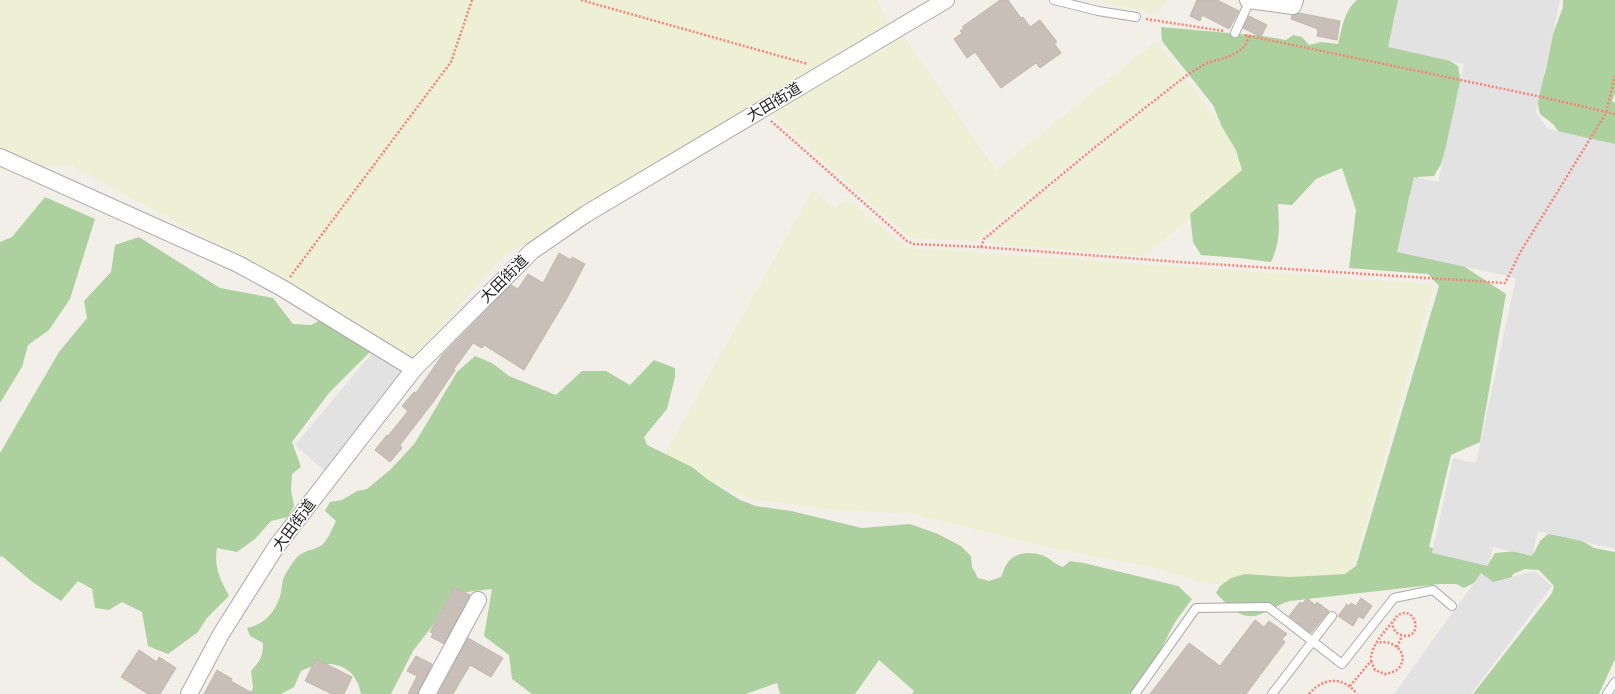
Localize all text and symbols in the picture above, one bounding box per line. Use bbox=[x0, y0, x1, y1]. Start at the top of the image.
street label: 大田街道 bbox=[744, 79, 804, 125]
street label: 大田街道 bbox=[476, 251, 532, 307]
street label: 大田街道 bbox=[269, 496, 319, 554]

